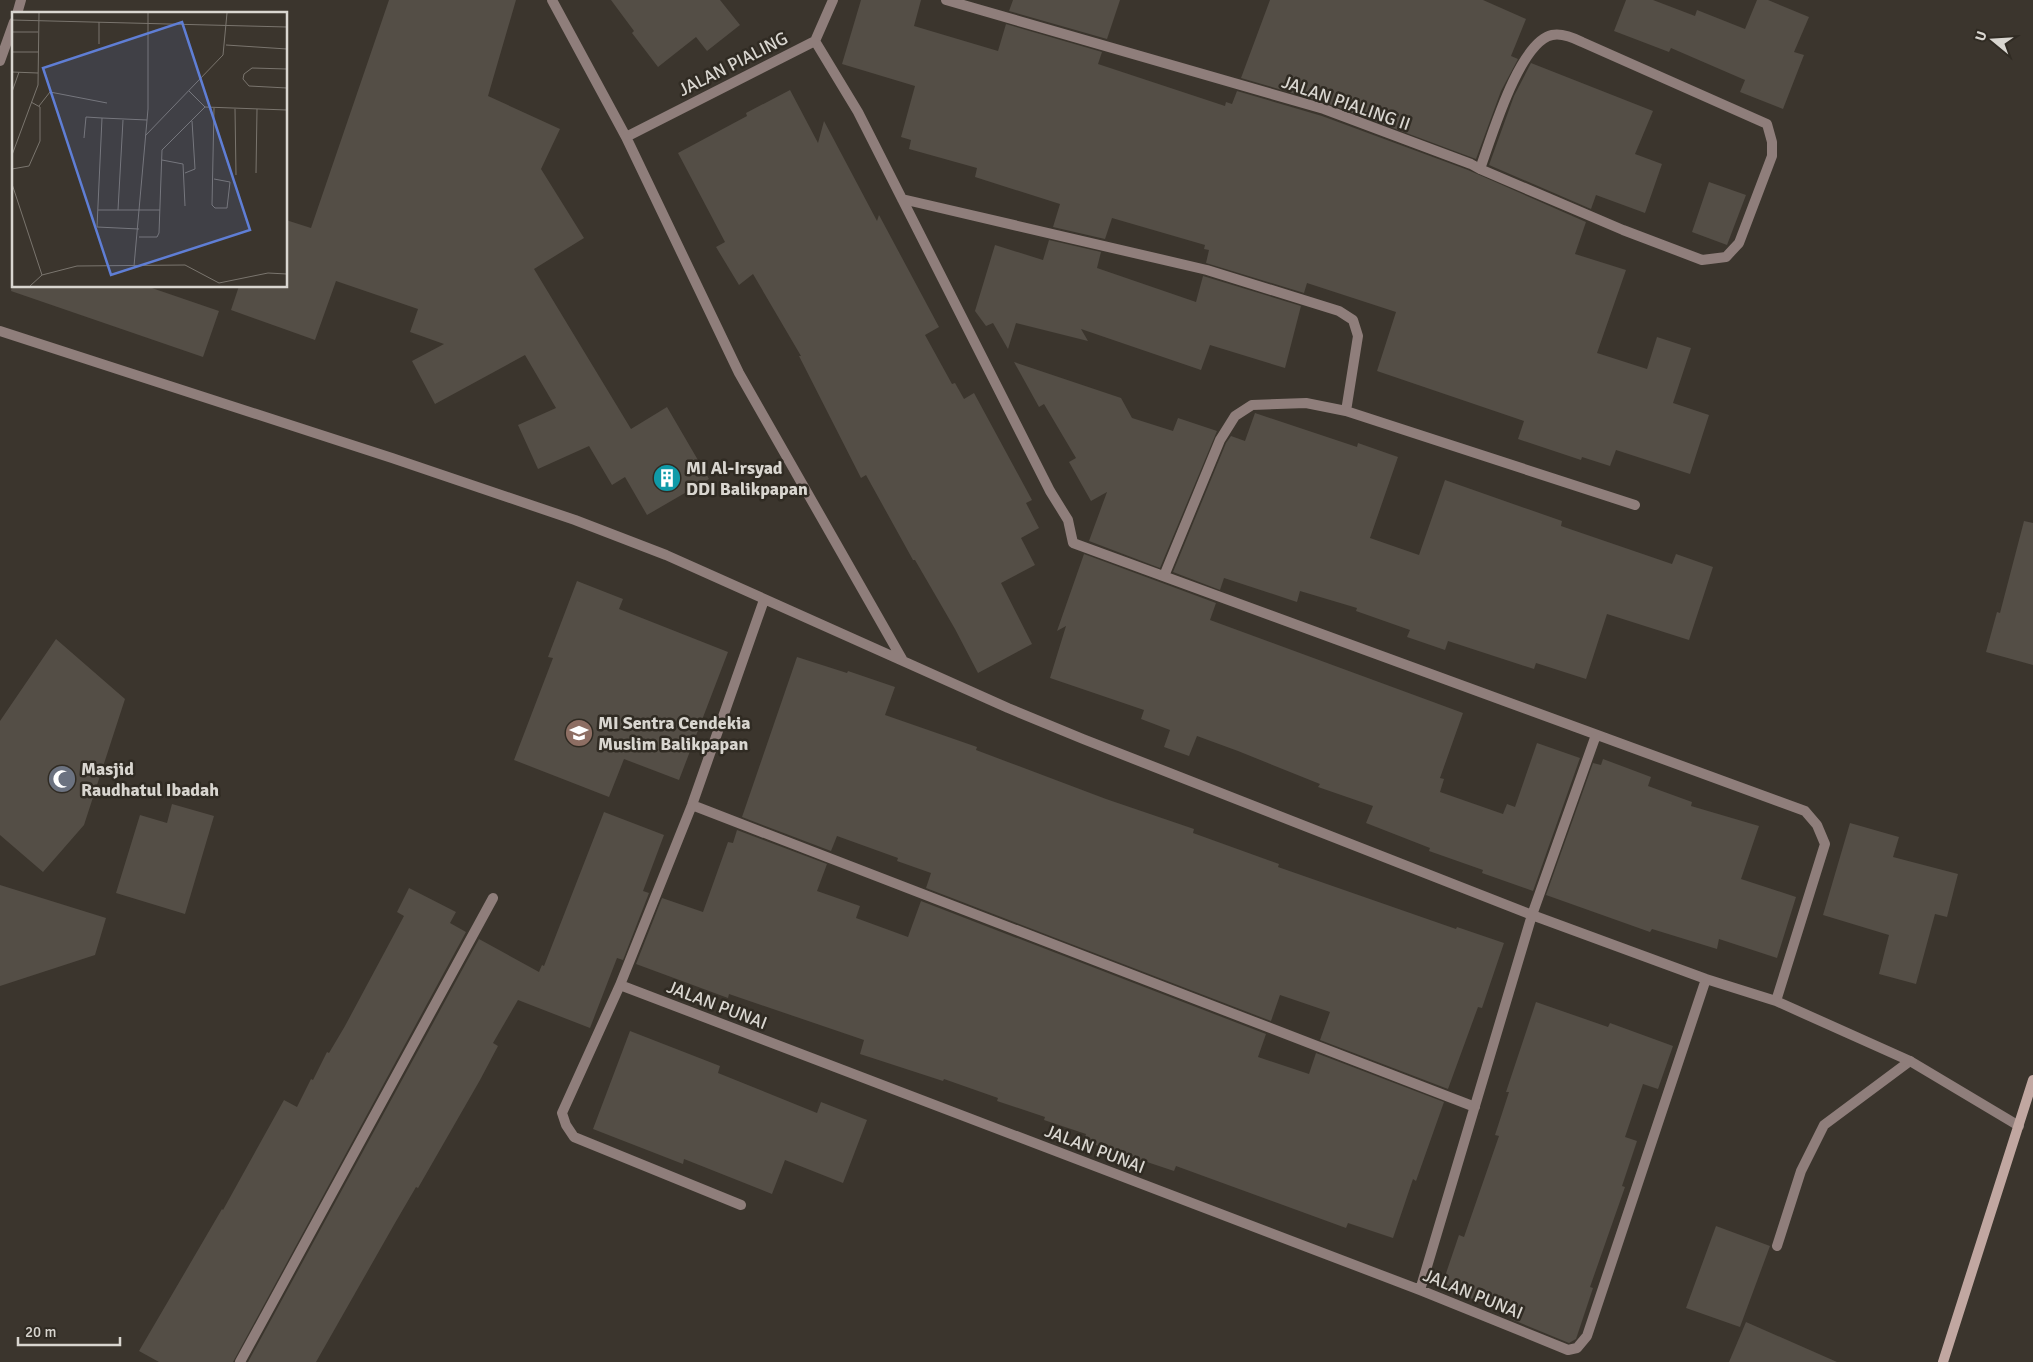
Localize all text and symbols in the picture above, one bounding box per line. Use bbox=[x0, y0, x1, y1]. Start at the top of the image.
inset map bbox=[12, 12, 288, 288]
north arrow bbox=[1968, 15, 2018, 65]
street label: JALAN PIALING bbox=[675, 27, 791, 101]
text: U bbox=[1972, 29, 1991, 43]
street label: JALAN PIALING II bbox=[1279, 71, 1413, 135]
place label: MI Al-Irsyad DDI Balikpapan bbox=[686, 457, 808, 500]
building icon: MI Al-Irsyad DDI Balikpapan bbox=[652, 463, 682, 493]
place label: MI Sentra Cendekia Muslim Balikpapan bbox=[598, 712, 751, 755]
school or university icon: MI Sentra Cendekia Muslim Balikpapan bbox=[564, 718, 594, 748]
place label: Masjid Raudhatul Ibadah bbox=[81, 758, 219, 801]
mosque icon: Masjid Raudhatul Ibadah bbox=[47, 764, 77, 794]
street label: JALAN PUNAI bbox=[664, 976, 770, 1034]
street label: JALAN PUNAI bbox=[1042, 1120, 1148, 1178]
street label: JALAN PUNAI bbox=[1420, 1264, 1526, 1324]
scale bar bbox=[18, 1314, 120, 1346]
text: 20 m bbox=[25, 1323, 56, 1341]

